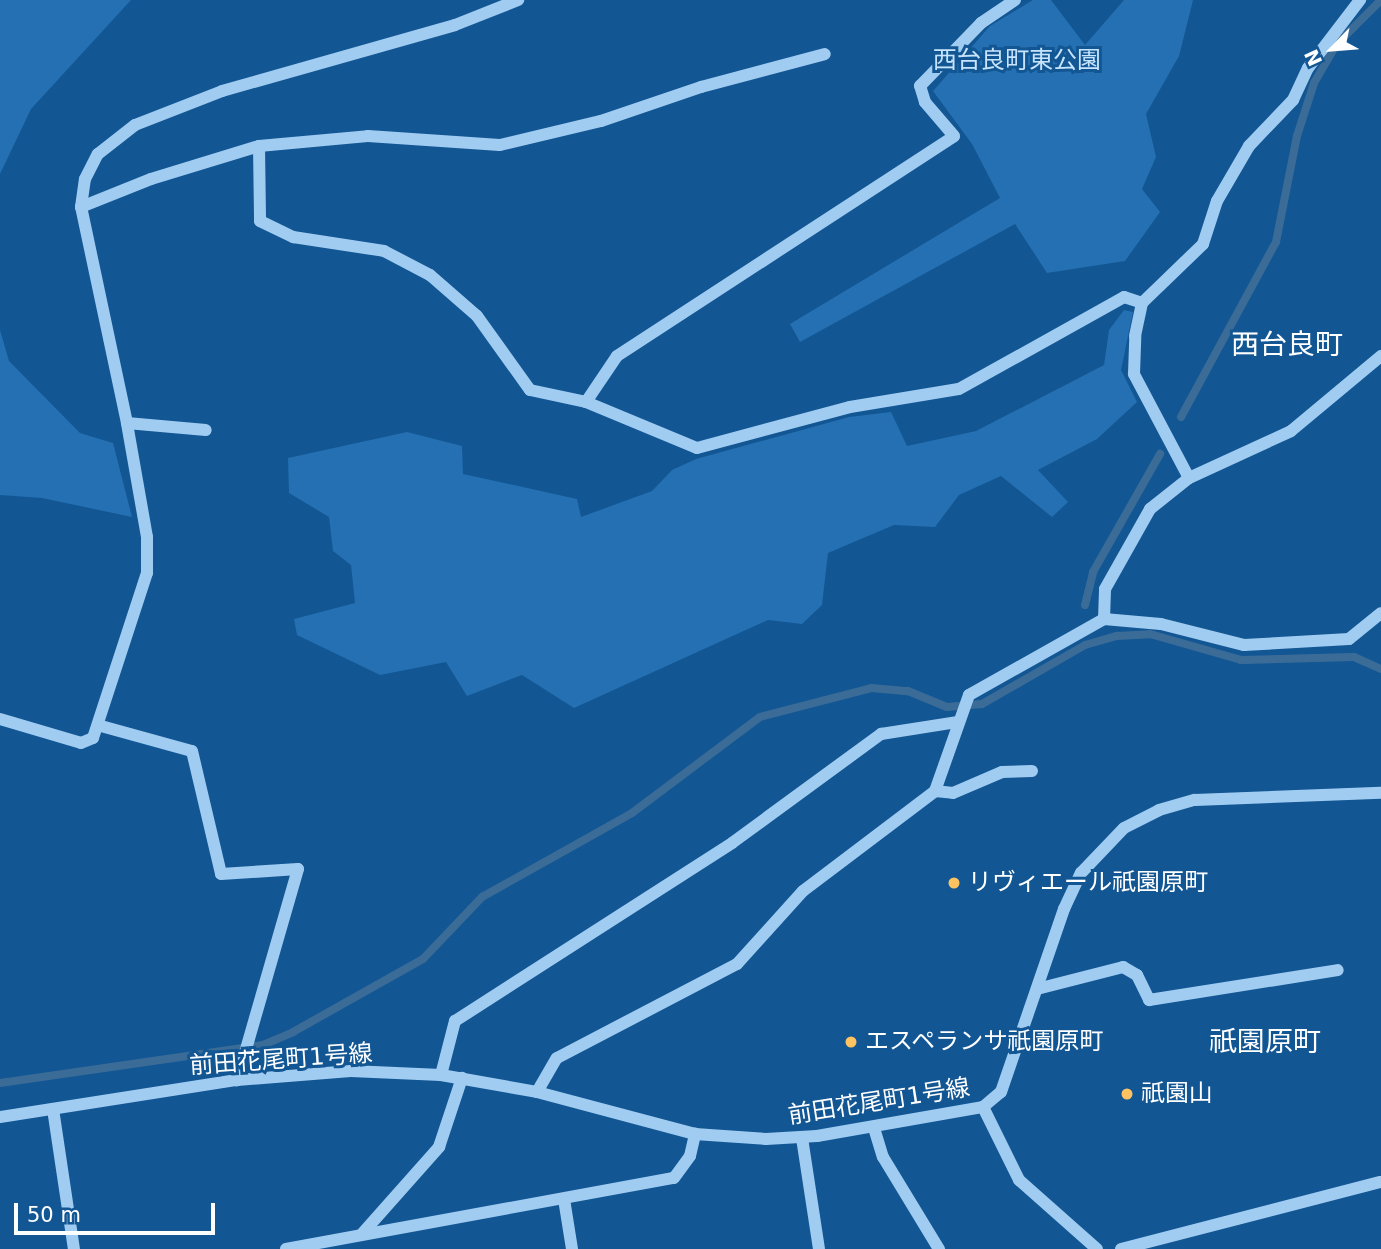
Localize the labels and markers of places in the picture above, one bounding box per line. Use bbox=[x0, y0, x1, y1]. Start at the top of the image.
place label: リヴィエール祇園原町 bbox=[968, 869, 1208, 897]
marker: リヴィエール祇園原町 bbox=[946, 875, 962, 891]
place label: エスペランサ祇園原町 bbox=[865, 1028, 1105, 1056]
marker: エスペランサ祇園原町 bbox=[843, 1034, 859, 1050]
place label: 祇園山 bbox=[1141, 1080, 1213, 1108]
marker: 祇園山 bbox=[1119, 1086, 1135, 1102]

